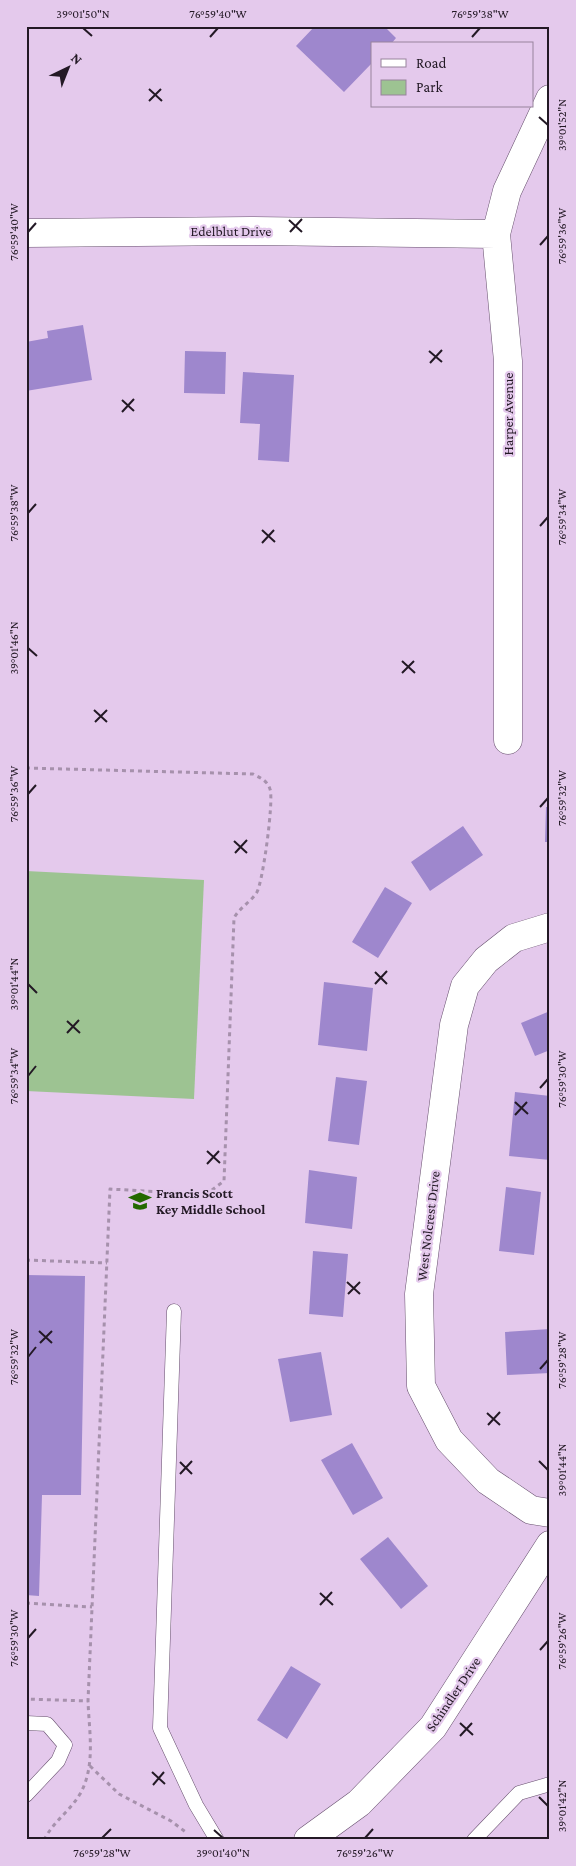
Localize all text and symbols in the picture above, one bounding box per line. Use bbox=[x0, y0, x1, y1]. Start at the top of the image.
text: 39°01'50"N bbox=[56, 7, 110, 21]
text: 76°59'40"W bbox=[189, 7, 247, 21]
text: 76°59'38"W bbox=[451, 7, 509, 21]
north arrow bbox=[42, 42, 92, 92]
legend bbox=[371, 42, 534, 108]
text: N bbox=[68, 49, 86, 68]
text: Road bbox=[416, 55, 447, 71]
text: Park bbox=[416, 79, 443, 95]
text: 39°01'52"N bbox=[555, 99, 569, 151]
text: 76°59'40"W bbox=[7, 203, 21, 261]
text: 76°59'36"W bbox=[555, 208, 569, 264]
street label: Edelblut Drive bbox=[191, 223, 271, 239]
street label: Harper Avenue bbox=[500, 373, 516, 455]
text: 76°59'38"W bbox=[7, 484, 21, 542]
text: 76°59'34"W bbox=[555, 489, 569, 545]
text: 39°01'46"N bbox=[7, 621, 21, 675]
text: 76°59'36"W bbox=[7, 766, 21, 822]
text: 76°59'32"W bbox=[555, 770, 569, 826]
text: 39°01'44"N bbox=[7, 957, 21, 1010]
text: 76°59'34"W bbox=[7, 1048, 21, 1104]
text: 76°59'30"W bbox=[555, 1050, 569, 1108]
street label: West Nolcrest Drive bbox=[413, 1170, 443, 1282]
place label: Francis Scott Key Middle School bbox=[156, 1185, 265, 1217]
school or university icon: Francis Scott Key Middle School bbox=[127, 1188, 153, 1214]
text: 76°59'32"W bbox=[7, 1329, 21, 1385]
text: 76°59'28"W bbox=[555, 1331, 569, 1389]
text: 39°01'44"N bbox=[555, 1443, 569, 1496]
text: 76°59'30"W bbox=[7, 1609, 21, 1667]
text: 76°59'26"W bbox=[555, 1613, 569, 1669]
street label: Schindler Drive bbox=[422, 1654, 484, 1734]
text: 39°01'42"N bbox=[555, 1780, 569, 1832]
text: 76°59'28"W bbox=[73, 1846, 131, 1860]
text: 39°01'40"N bbox=[196, 1846, 250, 1860]
text: 76°59'26"W bbox=[337, 1846, 393, 1860]

